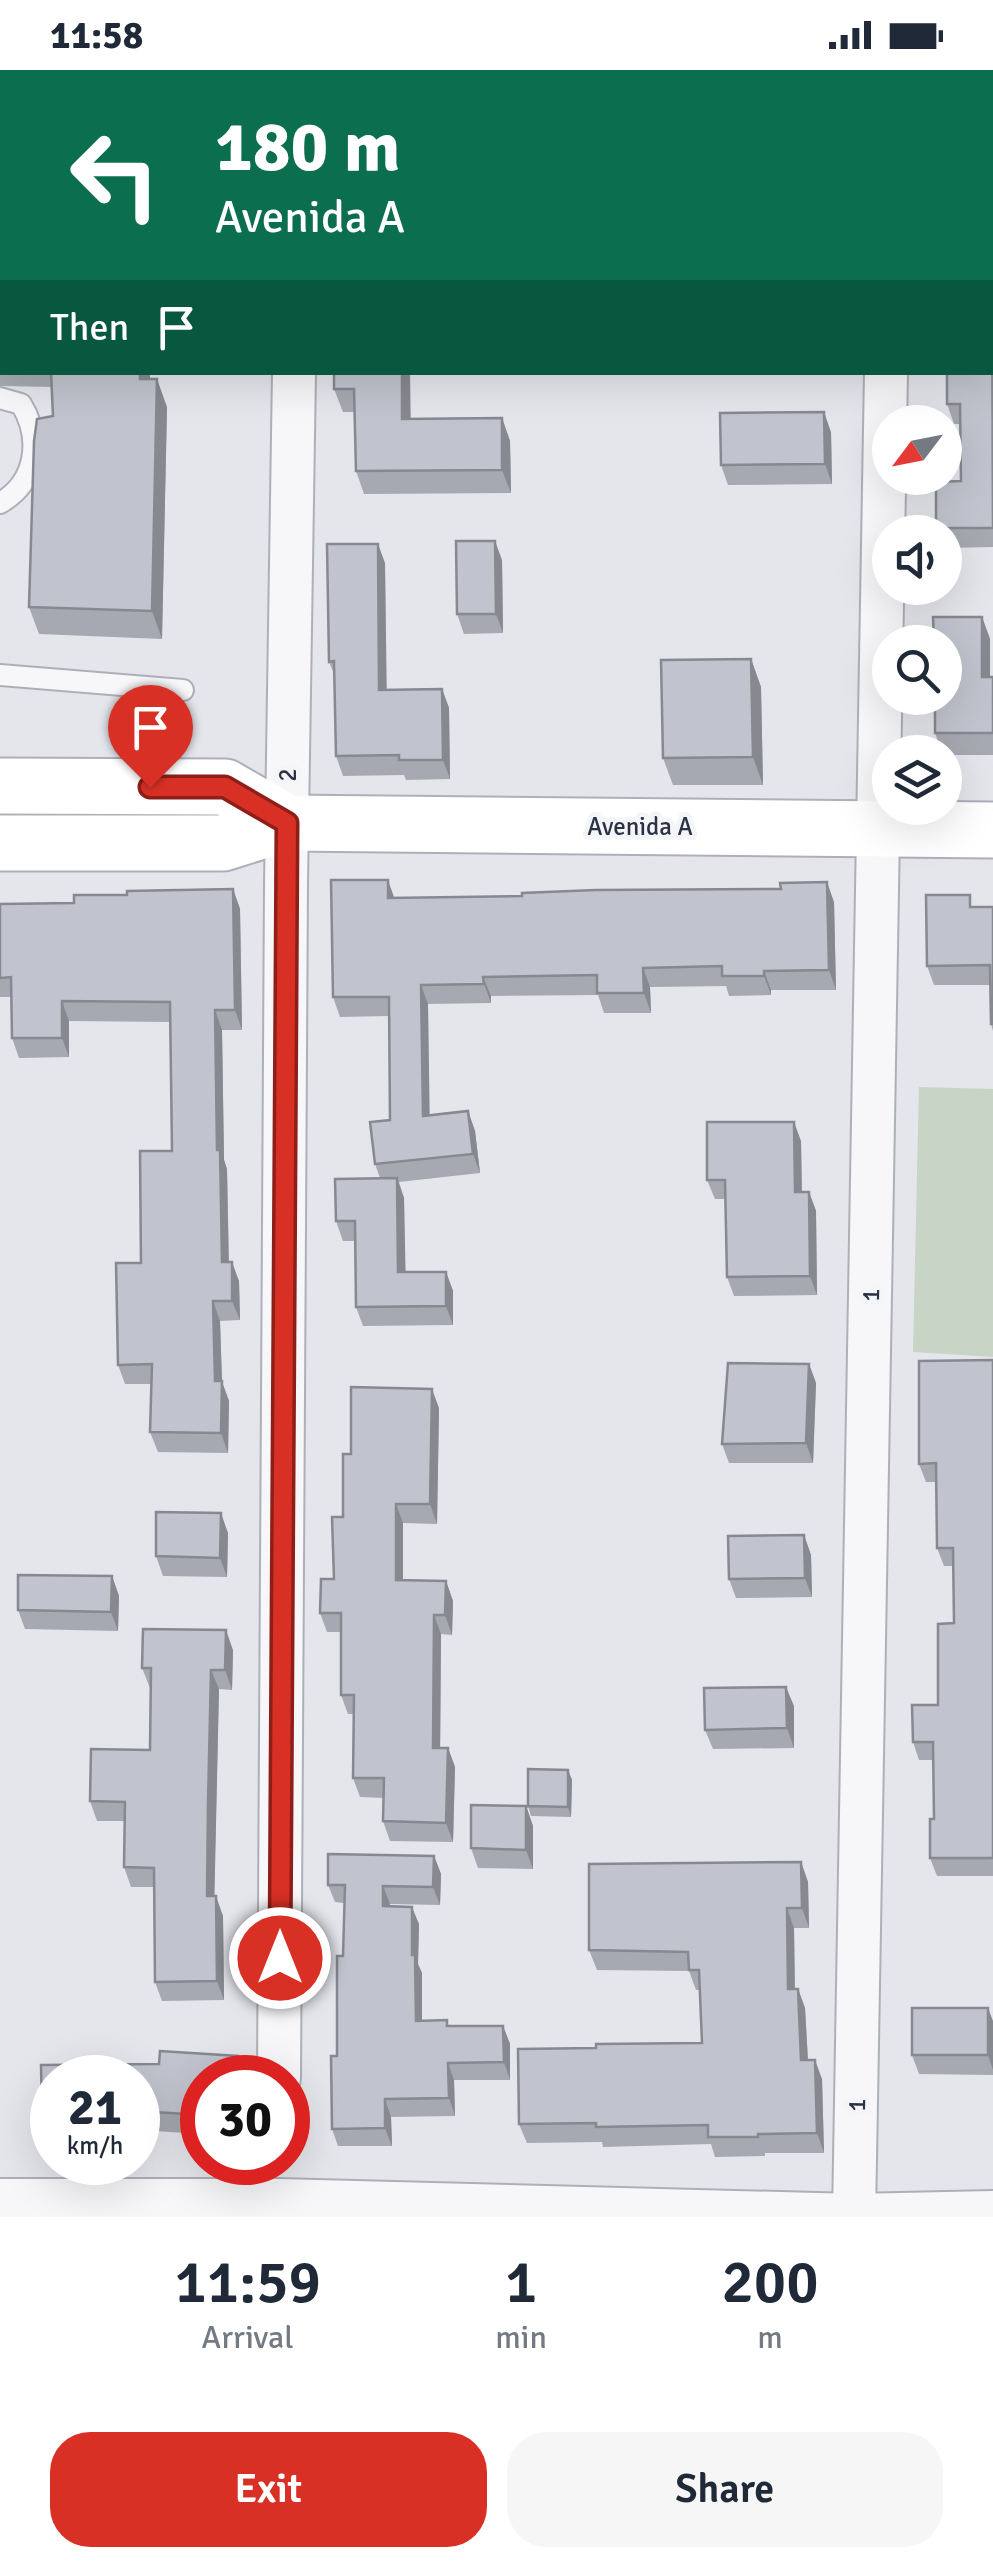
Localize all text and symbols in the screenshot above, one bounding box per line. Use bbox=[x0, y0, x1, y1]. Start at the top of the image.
text: 11:58 bbox=[50, 12, 143, 59]
text: 180 m bbox=[215, 104, 400, 190]
icon: left bbox=[50, 110, 180, 240]
text: Avenida A bbox=[215, 190, 405, 245]
icon: arrive bbox=[149, 300, 204, 355]
text: Then bbox=[50, 304, 129, 351]
north arrow bbox=[872, 405, 962, 495]
map controls bbox=[872, 405, 962, 825]
button: sound bbox=[872, 515, 962, 605]
button: search bbox=[872, 625, 962, 715]
pin bbox=[108, 685, 193, 788]
icon: arrive bbox=[123, 700, 178, 755]
button: layers bbox=[872, 735, 962, 825]
street label: 2 bbox=[272, 768, 303, 782]
street label: Avenida A bbox=[587, 811, 693, 842]
street label: 1 bbox=[855, 1288, 886, 1302]
position arrow bbox=[228, 1906, 332, 2010]
speed limit sign: 30 bbox=[180, 2055, 310, 2185]
text: 21 bbox=[68, 2077, 122, 2139]
street label: 1 bbox=[841, 2098, 872, 2112]
text: km/h bbox=[67, 2130, 123, 2161]
text: 11:59 bbox=[174, 2246, 321, 2320]
text: 1 bbox=[505, 2246, 537, 2320]
text: 200 bbox=[721, 2246, 819, 2320]
text: Arrival bbox=[202, 2318, 294, 2357]
text: min bbox=[495, 2318, 547, 2357]
text: m bbox=[757, 2318, 783, 2357]
button: Exit bbox=[50, 2432, 487, 2547]
button: Share bbox=[507, 2432, 943, 2547]

